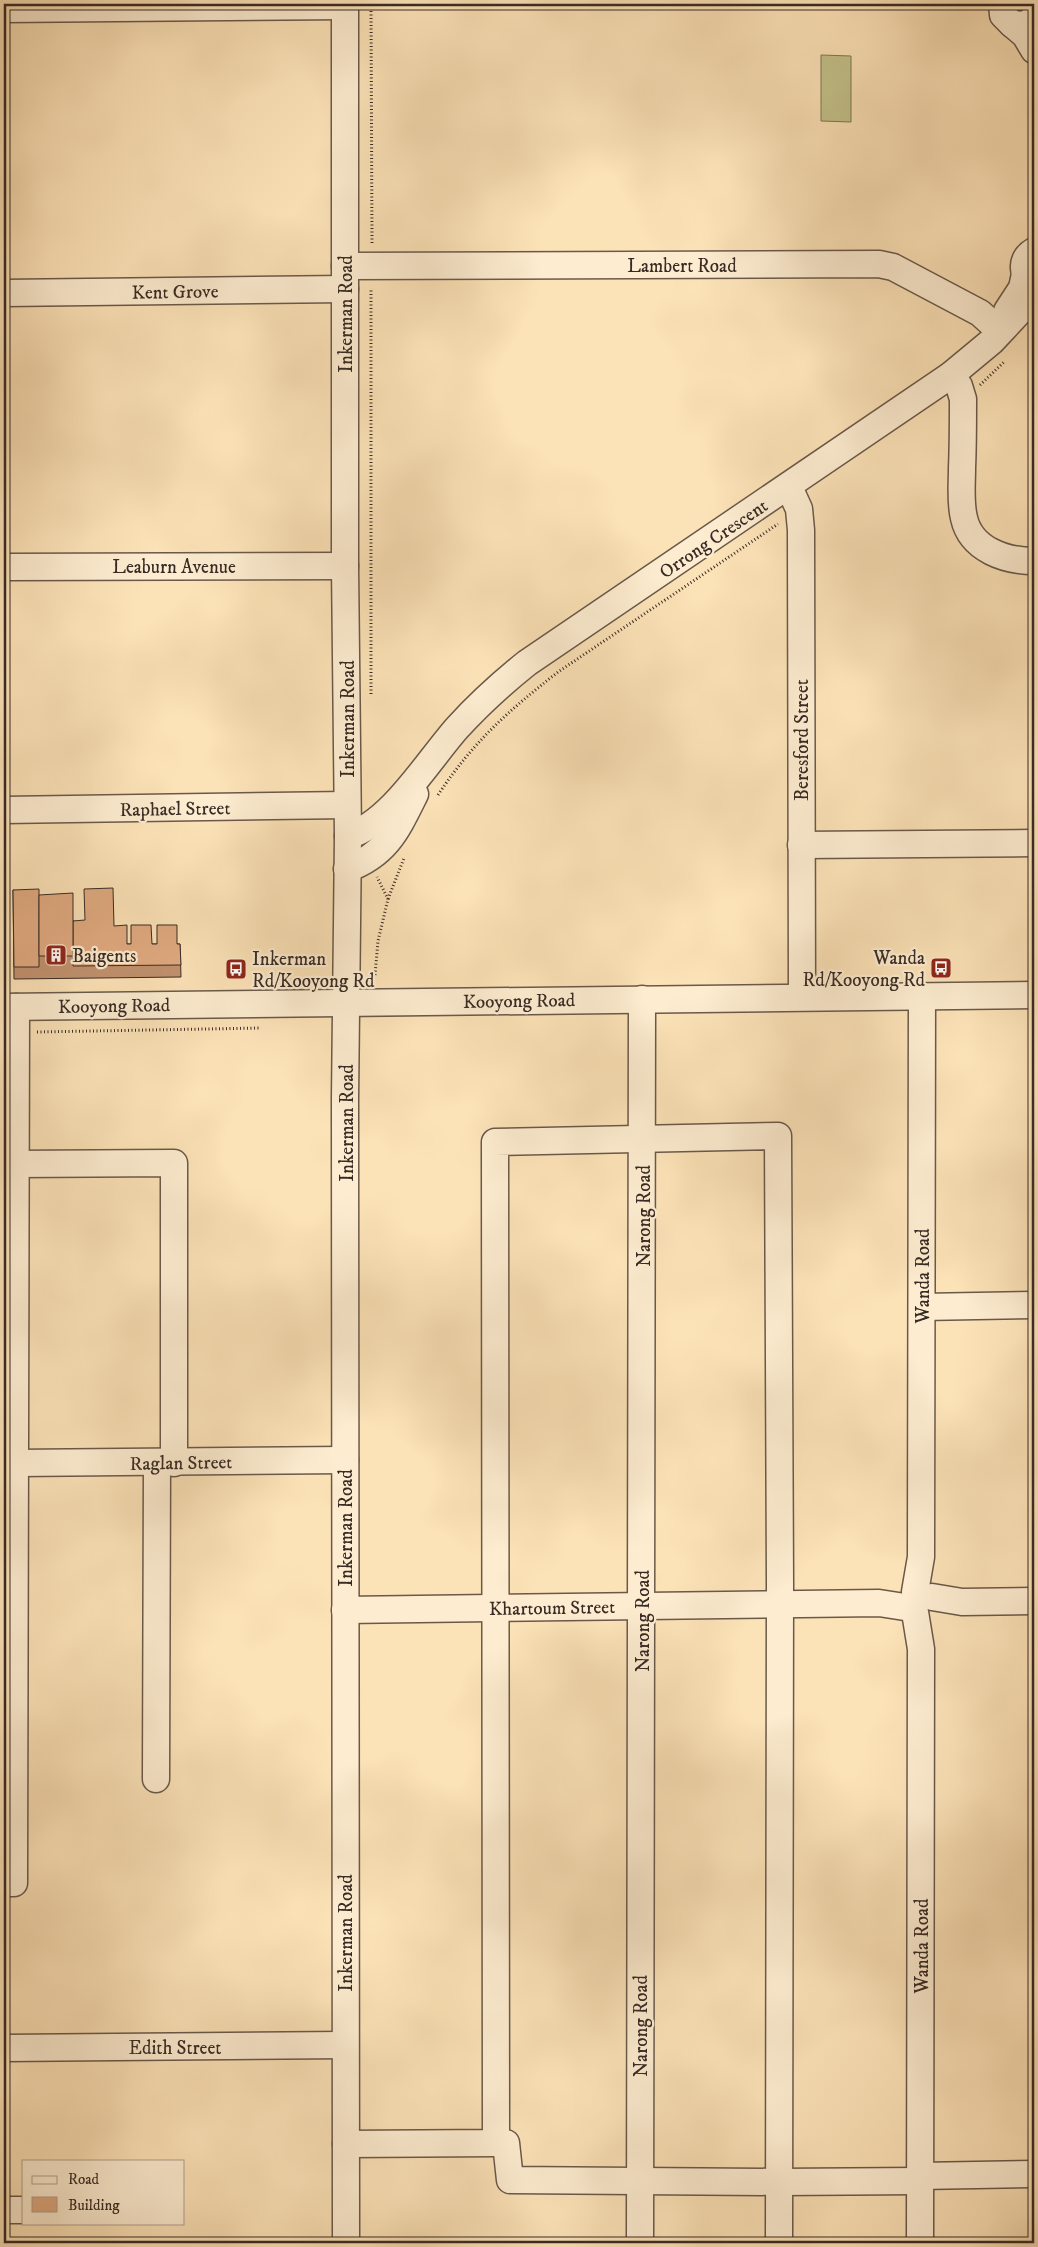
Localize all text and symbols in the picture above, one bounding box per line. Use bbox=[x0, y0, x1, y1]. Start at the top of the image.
street label: Inkerman Road bbox=[335, 255, 358, 373]
street label: Lambert Road bbox=[627, 255, 737, 278]
street label: Kent Grove bbox=[131, 280, 219, 305]
street label: Orrong Crescent bbox=[655, 495, 772, 584]
street label: Leaburn Avenue bbox=[112, 556, 236, 579]
street label: Inkerman Road bbox=[337, 660, 360, 778]
street label: Beresford Street bbox=[791, 679, 814, 801]
street label: Raphael Street bbox=[119, 797, 231, 822]
building icon: Baigents bbox=[44, 943, 68, 967]
place label: Baigents bbox=[72, 945, 136, 968]
place label: Wanda Rd/Kooyong Rd bbox=[803, 947, 926, 992]
place label: Inkerman Rd/Kooyong Rd bbox=[252, 948, 375, 993]
bus stop icon: Wanda Rd/Kooyong Rd bbox=[929, 956, 953, 980]
bus stop icon: Inkerman Rd/Kooyong Rd bbox=[224, 957, 248, 981]
street label: Kooyong Road bbox=[463, 989, 576, 1014]
street label: Kooyong Road bbox=[58, 994, 171, 1019]
street label: Inkerman Road bbox=[336, 1064, 359, 1182]
street label: Narong Road bbox=[633, 1164, 656, 1267]
street label: Wanda Road bbox=[912, 1228, 935, 1325]
street label: Raglan Street bbox=[129, 1451, 233, 1476]
street label: Inkerman Road bbox=[335, 1469, 358, 1587]
street label: Narong Road bbox=[632, 1569, 655, 1672]
street label: Khartoum Street bbox=[489, 1596, 615, 1621]
street label: Inkerman Road bbox=[335, 1874, 358, 1992]
street label: Wanda Road bbox=[911, 1898, 934, 1995]
street label: Narong Road bbox=[630, 1974, 653, 2077]
street label: Edith Street bbox=[129, 2037, 221, 2060]
legend bbox=[22, 2160, 185, 2224]
text: Road bbox=[68, 2170, 100, 2189]
text: Building bbox=[68, 2196, 120, 2215]

